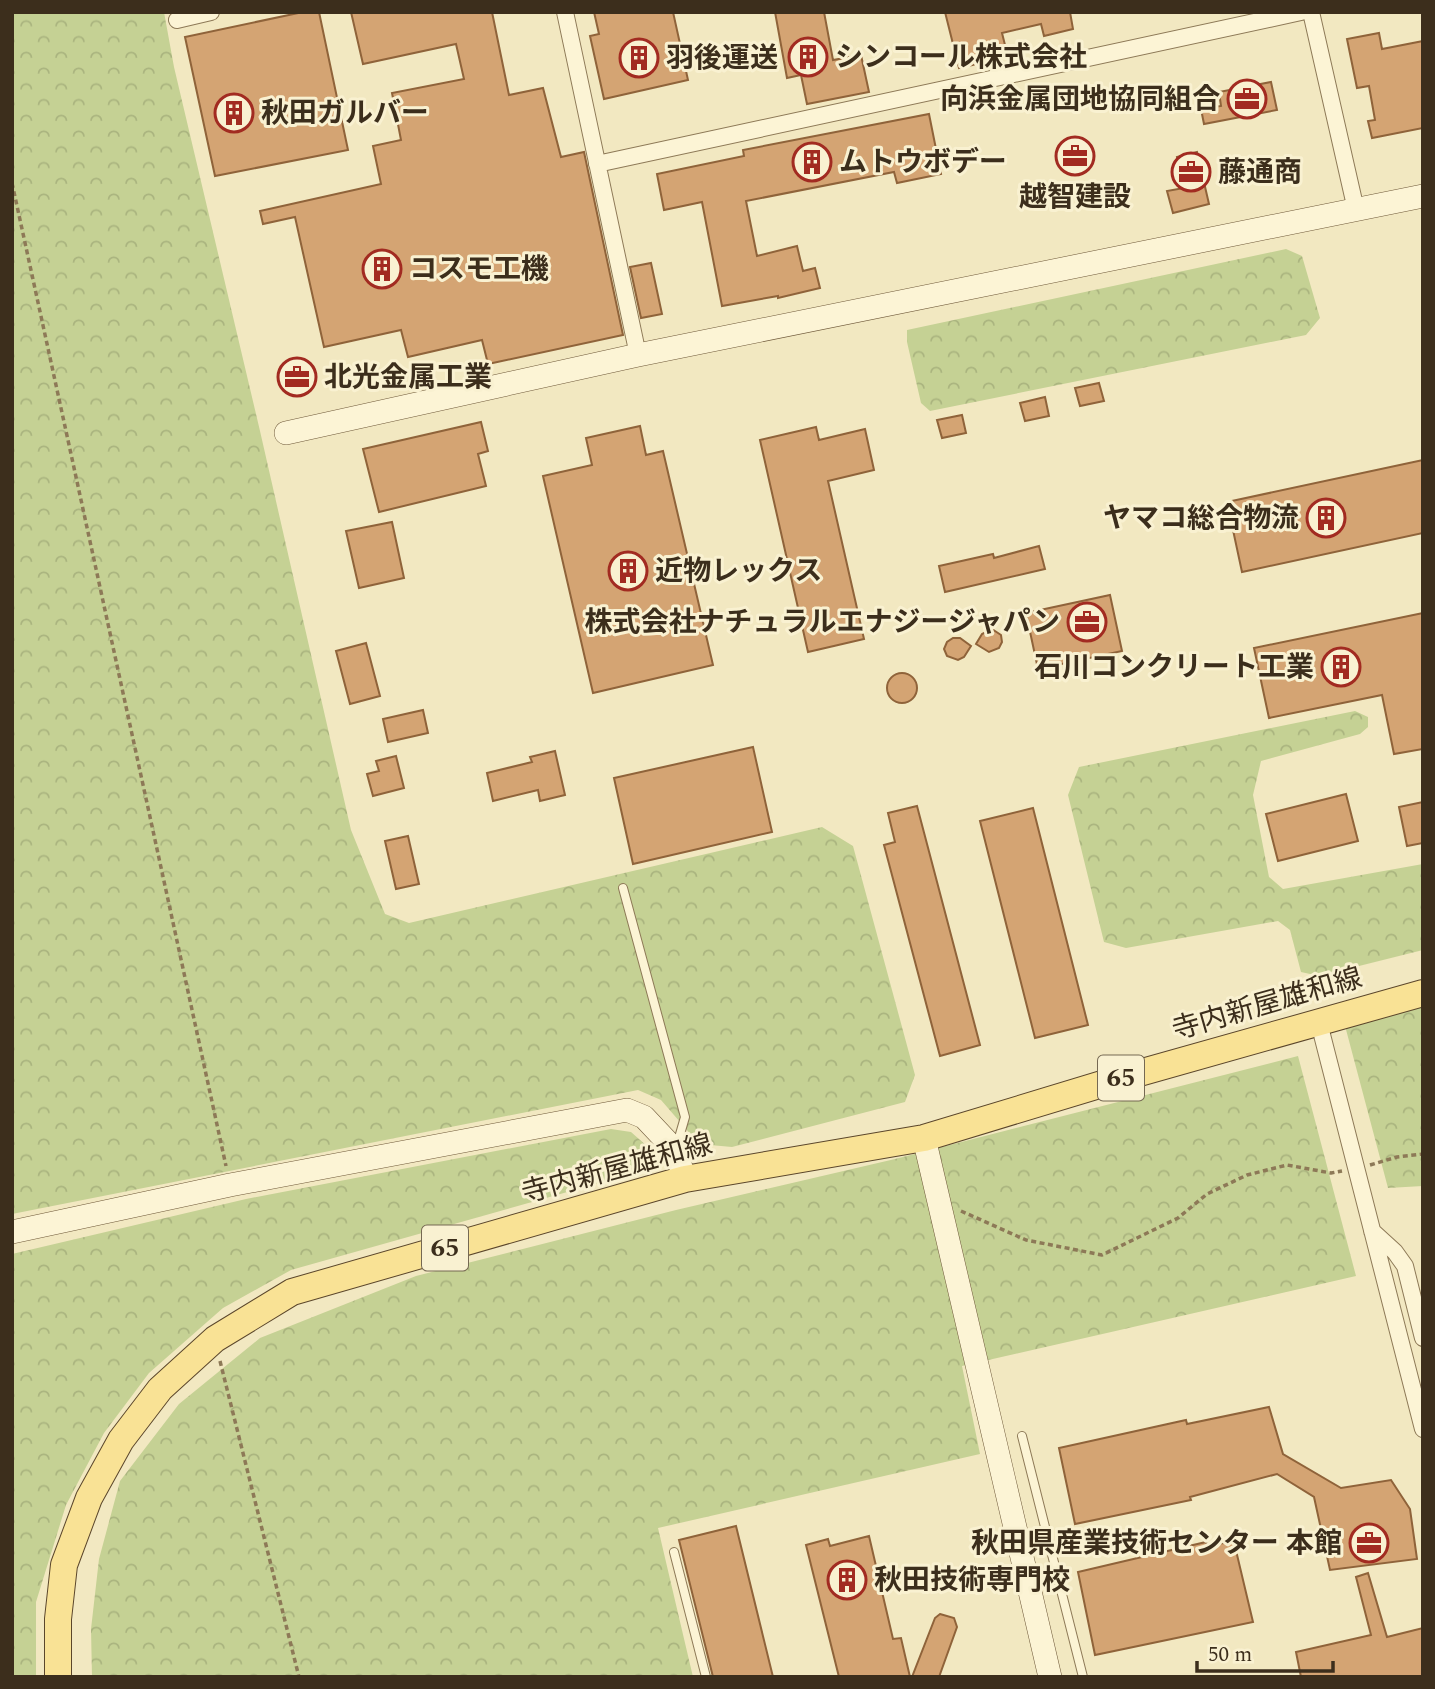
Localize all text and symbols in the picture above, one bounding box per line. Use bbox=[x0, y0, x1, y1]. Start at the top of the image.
building icon: シンコール株式会社 bbox=[787, 36, 829, 78]
place label: シンコール株式会社 bbox=[835, 36, 1087, 79]
building icon: 羽後運送 bbox=[618, 37, 660, 79]
place label: 羽後運送 bbox=[666, 37, 778, 80]
place label: 向浜金属団地協同組合 bbox=[940, 78, 1220, 121]
office icon: 向浜金属団地協同組合 bbox=[1226, 78, 1268, 120]
building icon: 秋田ガルバー bbox=[213, 92, 255, 134]
place label: 秋田ガルバー bbox=[261, 92, 429, 135]
office icon: 越智建設 bbox=[1054, 135, 1096, 177]
building icon: ムトウボデー bbox=[791, 141, 833, 183]
place label: ムトウボデー bbox=[839, 141, 1007, 184]
office icon: 藤通商 bbox=[1170, 151, 1212, 193]
place label: 藤通商 bbox=[1218, 151, 1302, 194]
place label: 越智建設 bbox=[1019, 176, 1131, 219]
building icon: コスモ工機 bbox=[361, 248, 403, 290]
place label: コスモ工機 bbox=[409, 248, 549, 291]
office icon: 北光金属工業 bbox=[276, 356, 318, 398]
place label: 北光金属工業 bbox=[324, 356, 492, 399]
place label: ヤマコ総合物流 bbox=[1103, 497, 1299, 540]
building icon: ヤマコ総合物流 bbox=[1305, 497, 1347, 539]
building icon: 近物レックス bbox=[607, 550, 649, 592]
place label: 近物レックス bbox=[655, 550, 822, 593]
place label: 株式会社ナチュラルエナジージャパン bbox=[585, 601, 1060, 644]
office icon: 株式会社ナチュラルエナジージャパン bbox=[1066, 601, 1108, 643]
place label: 石川コンクリート工業 bbox=[1034, 646, 1314, 689]
building icon: 石川コンクリート工業 bbox=[1320, 646, 1362, 688]
street label: 寺内新屋雄和線 bbox=[1167, 956, 1367, 1052]
road number: 65 bbox=[1098, 1056, 1144, 1100]
street label: 寺内新屋雄和線 bbox=[517, 1123, 717, 1215]
road number: 65 bbox=[422, 1226, 468, 1270]
place label: 秋田県産業技術センター 本館 bbox=[971, 1522, 1342, 1565]
office icon: 秋田県産業技術センター 本館 bbox=[1348, 1522, 1390, 1564]
building icon: 秋田技術専門校 bbox=[826, 1559, 868, 1601]
place label: 秋田技術専門校 bbox=[874, 1559, 1070, 1602]
scale bar bbox=[1197, 1630, 1334, 1674]
text: 50 m bbox=[1208, 1639, 1252, 1671]

